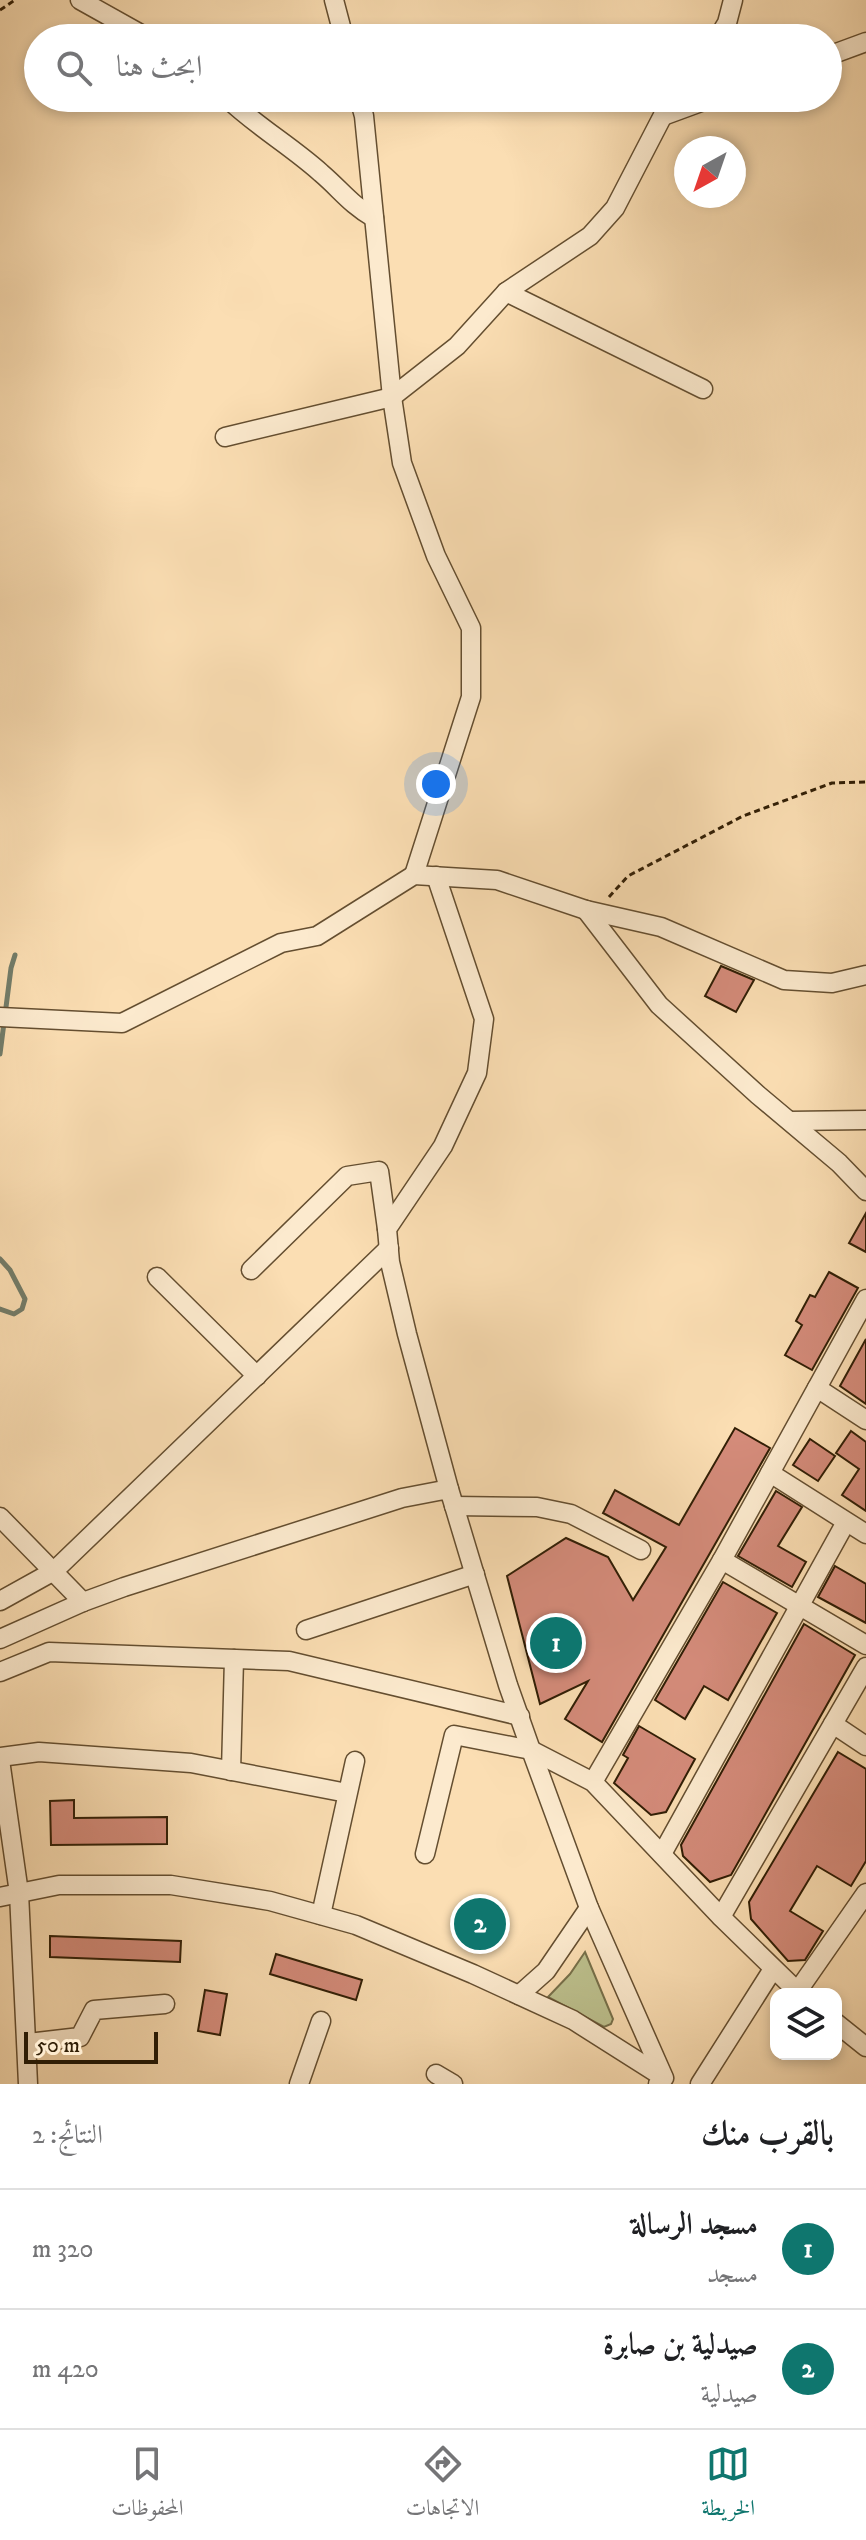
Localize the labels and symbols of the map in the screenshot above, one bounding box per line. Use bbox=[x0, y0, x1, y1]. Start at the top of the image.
north arrow bbox=[674, 136, 746, 208]
your location bbox=[416, 764, 456, 804]
pin: 1 bbox=[530, 1613, 582, 1673]
pin: 2 bbox=[454, 1894, 506, 1954]
scale bar bbox=[24, 2028, 158, 2064]

